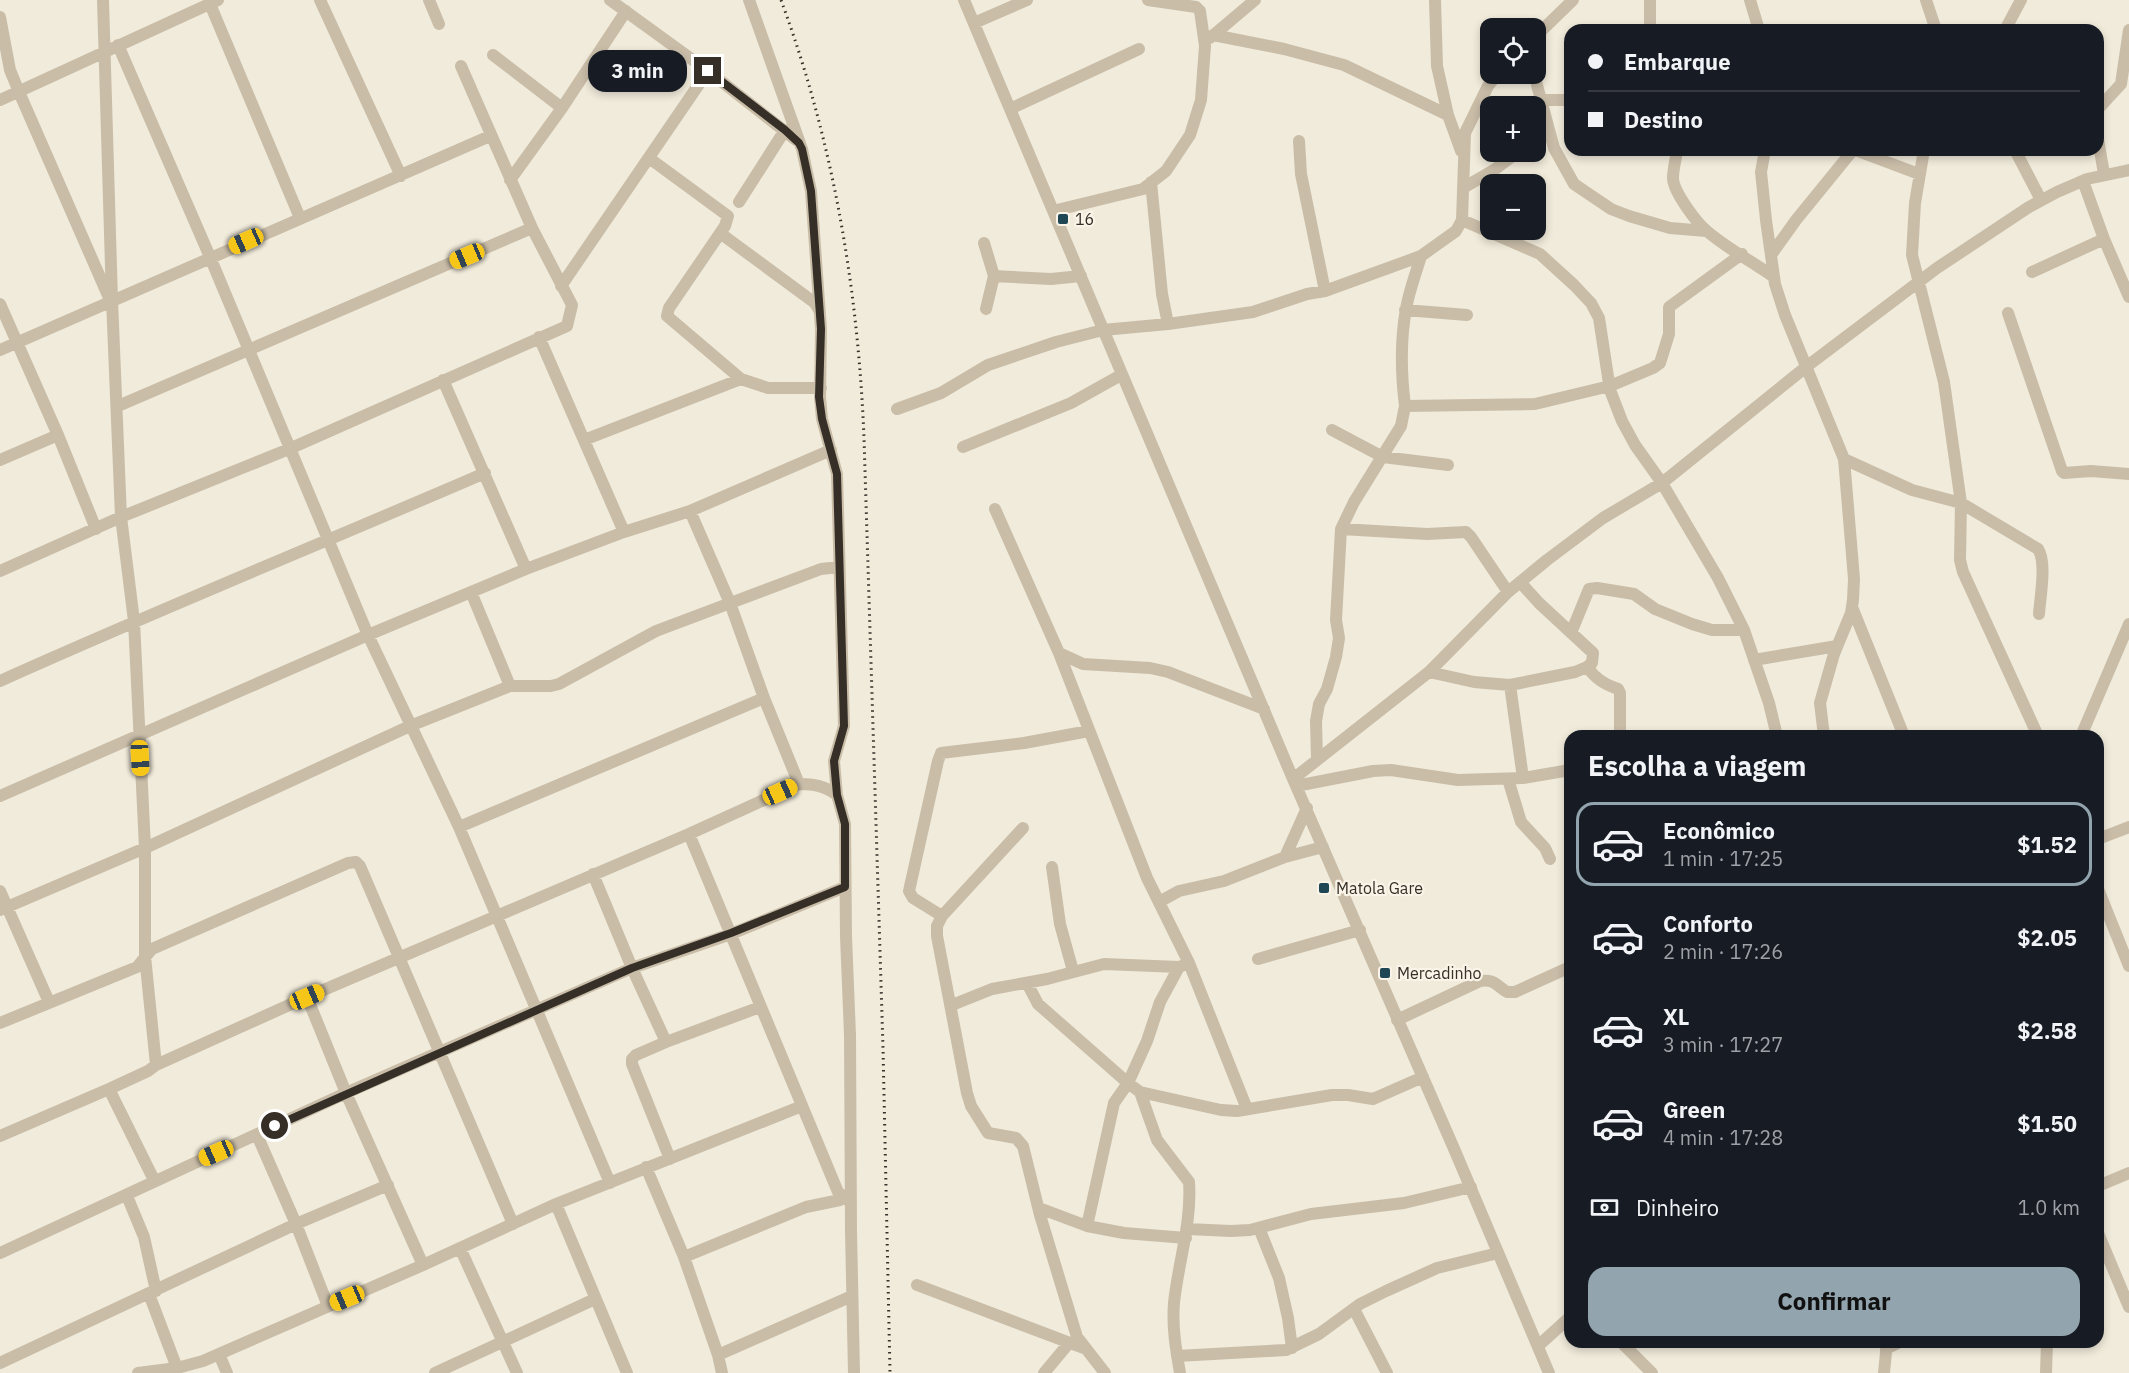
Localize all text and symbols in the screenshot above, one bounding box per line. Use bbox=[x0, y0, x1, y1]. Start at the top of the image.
map controls bbox=[1480, 18, 1546, 240]
button: locate bbox=[1480, 18, 1546, 84]
text: Embarque bbox=[1624, 47, 1731, 76]
callout: 3 min bbox=[588, 50, 687, 92]
text: 3 min bbox=[611, 57, 664, 84]
route end bbox=[694, 57, 721, 84]
button: + bbox=[1480, 96, 1546, 162]
text: Destino bbox=[1624, 105, 1703, 134]
button: − bbox=[1480, 174, 1546, 240]
place label: 16 bbox=[1075, 209, 1094, 229]
marker: 16 bbox=[1056, 212, 1070, 226]
car bbox=[226, 225, 266, 257]
car bbox=[447, 241, 487, 271]
car bbox=[130, 740, 150, 776]
text: Escolha a viagem bbox=[1588, 748, 1806, 783]
car bbox=[760, 776, 800, 808]
text: Econômico bbox=[1663, 816, 1775, 845]
icon: car bbox=[1591, 817, 1645, 871]
text: $1.52 bbox=[2017, 830, 2077, 859]
text: 1 min · 17:25 bbox=[1663, 845, 1783, 872]
place label: Matola Gare bbox=[1336, 878, 1423, 898]
marker: Matola Gare bbox=[1317, 881, 1331, 895]
text: Conforto bbox=[1663, 909, 1753, 938]
icon: car bbox=[1591, 910, 1645, 964]
text: $2.05 bbox=[2017, 923, 2077, 952]
text: 2 min · 17:26 bbox=[1663, 938, 1783, 965]
place label: Mercadinho bbox=[1397, 963, 1482, 983]
marker: Mercadinho bbox=[1378, 966, 1392, 980]
car bbox=[287, 982, 327, 1012]
text: XL bbox=[1663, 1002, 1689, 1031]
icon: car bbox=[1591, 1003, 1645, 1057]
text: $2.58 bbox=[2017, 1016, 2077, 1045]
text: 3 min · 17:27 bbox=[1663, 1031, 1783, 1058]
text: Green bbox=[1663, 1095, 1725, 1124]
icon: car bbox=[1591, 1096, 1645, 1150]
text: $1.50 bbox=[2017, 1109, 2077, 1138]
route start bbox=[261, 1112, 288, 1139]
text: 4 min · 17:28 bbox=[1663, 1124, 1783, 1151]
car bbox=[196, 1137, 236, 1169]
icon: cash bbox=[1588, 1191, 1621, 1224]
text: Dinheiro bbox=[1636, 1193, 1719, 1222]
text: 1.0 km bbox=[2018, 1194, 2080, 1221]
button: Confirmar bbox=[1588, 1267, 2080, 1336]
car bbox=[327, 1283, 367, 1313]

